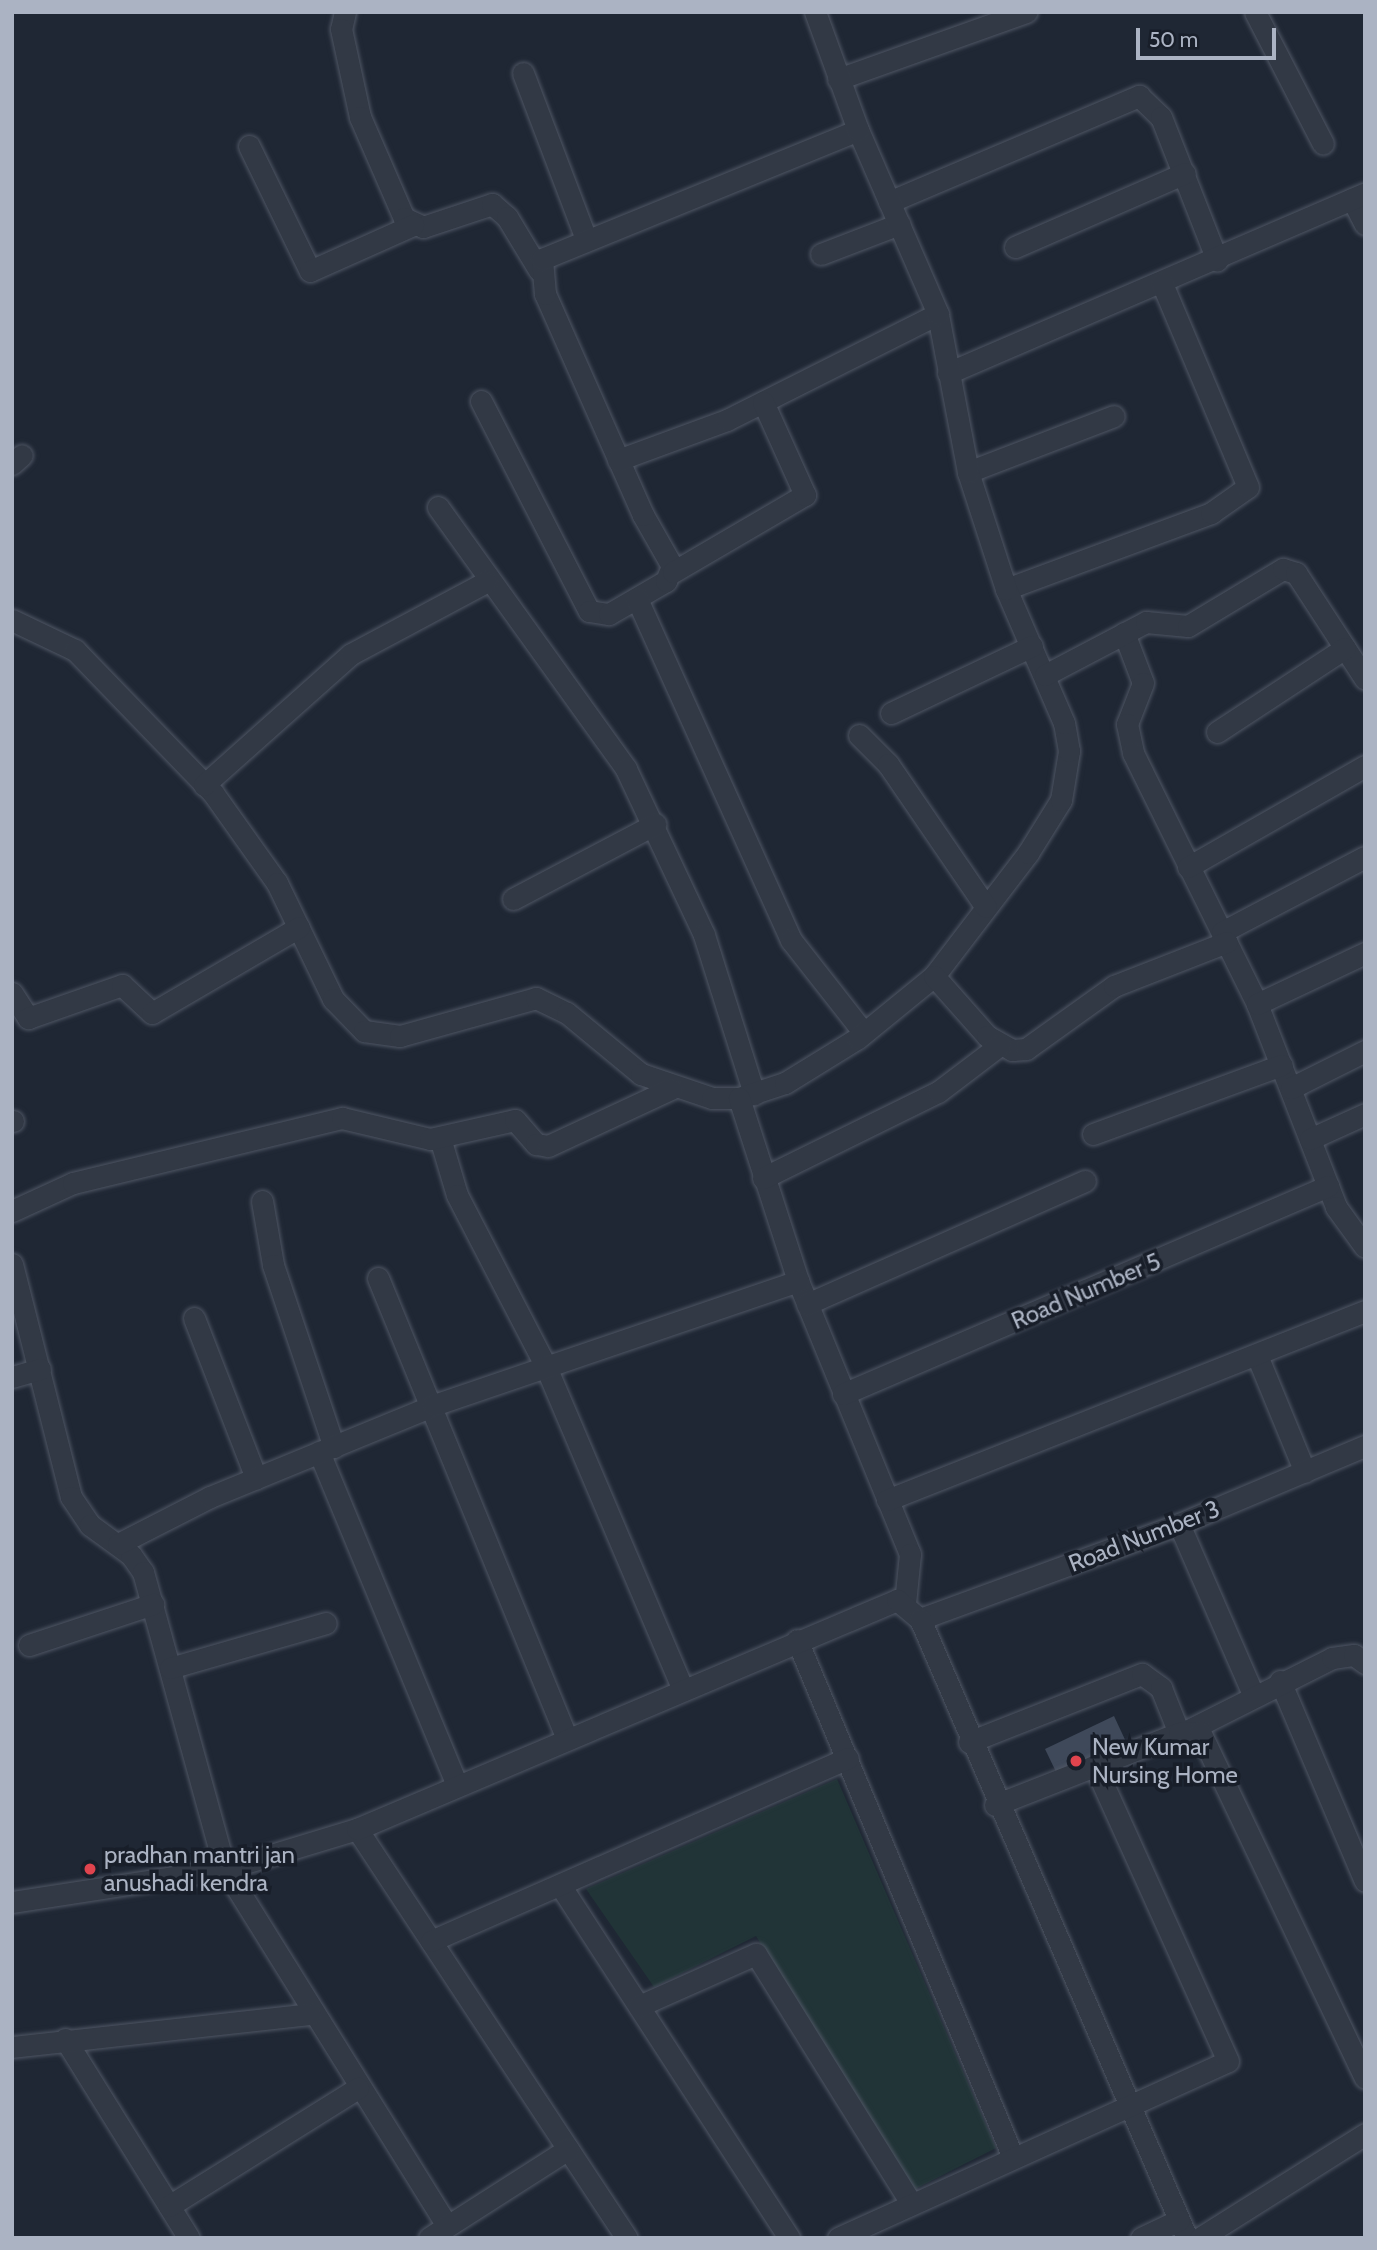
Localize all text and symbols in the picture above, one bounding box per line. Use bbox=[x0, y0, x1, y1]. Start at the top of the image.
scale bar bbox=[1139, 14, 1279, 58]
text: 50 m bbox=[1149, 27, 1198, 52]
street label: Road Number 5 bbox=[1007, 1247, 1165, 1335]
street label: Road Number 3 bbox=[1064, 1494, 1224, 1578]
place label: New Kumar Nursing Home bbox=[1092, 1733, 1238, 1789]
marker: New Kumar Nursing Home bbox=[1066, 1751, 1086, 1771]
place label: pradhan mantri jan anushadi kendra bbox=[104, 1841, 295, 1897]
marker: pradhan mantri jan anushadi kendra bbox=[82, 1861, 98, 1877]

